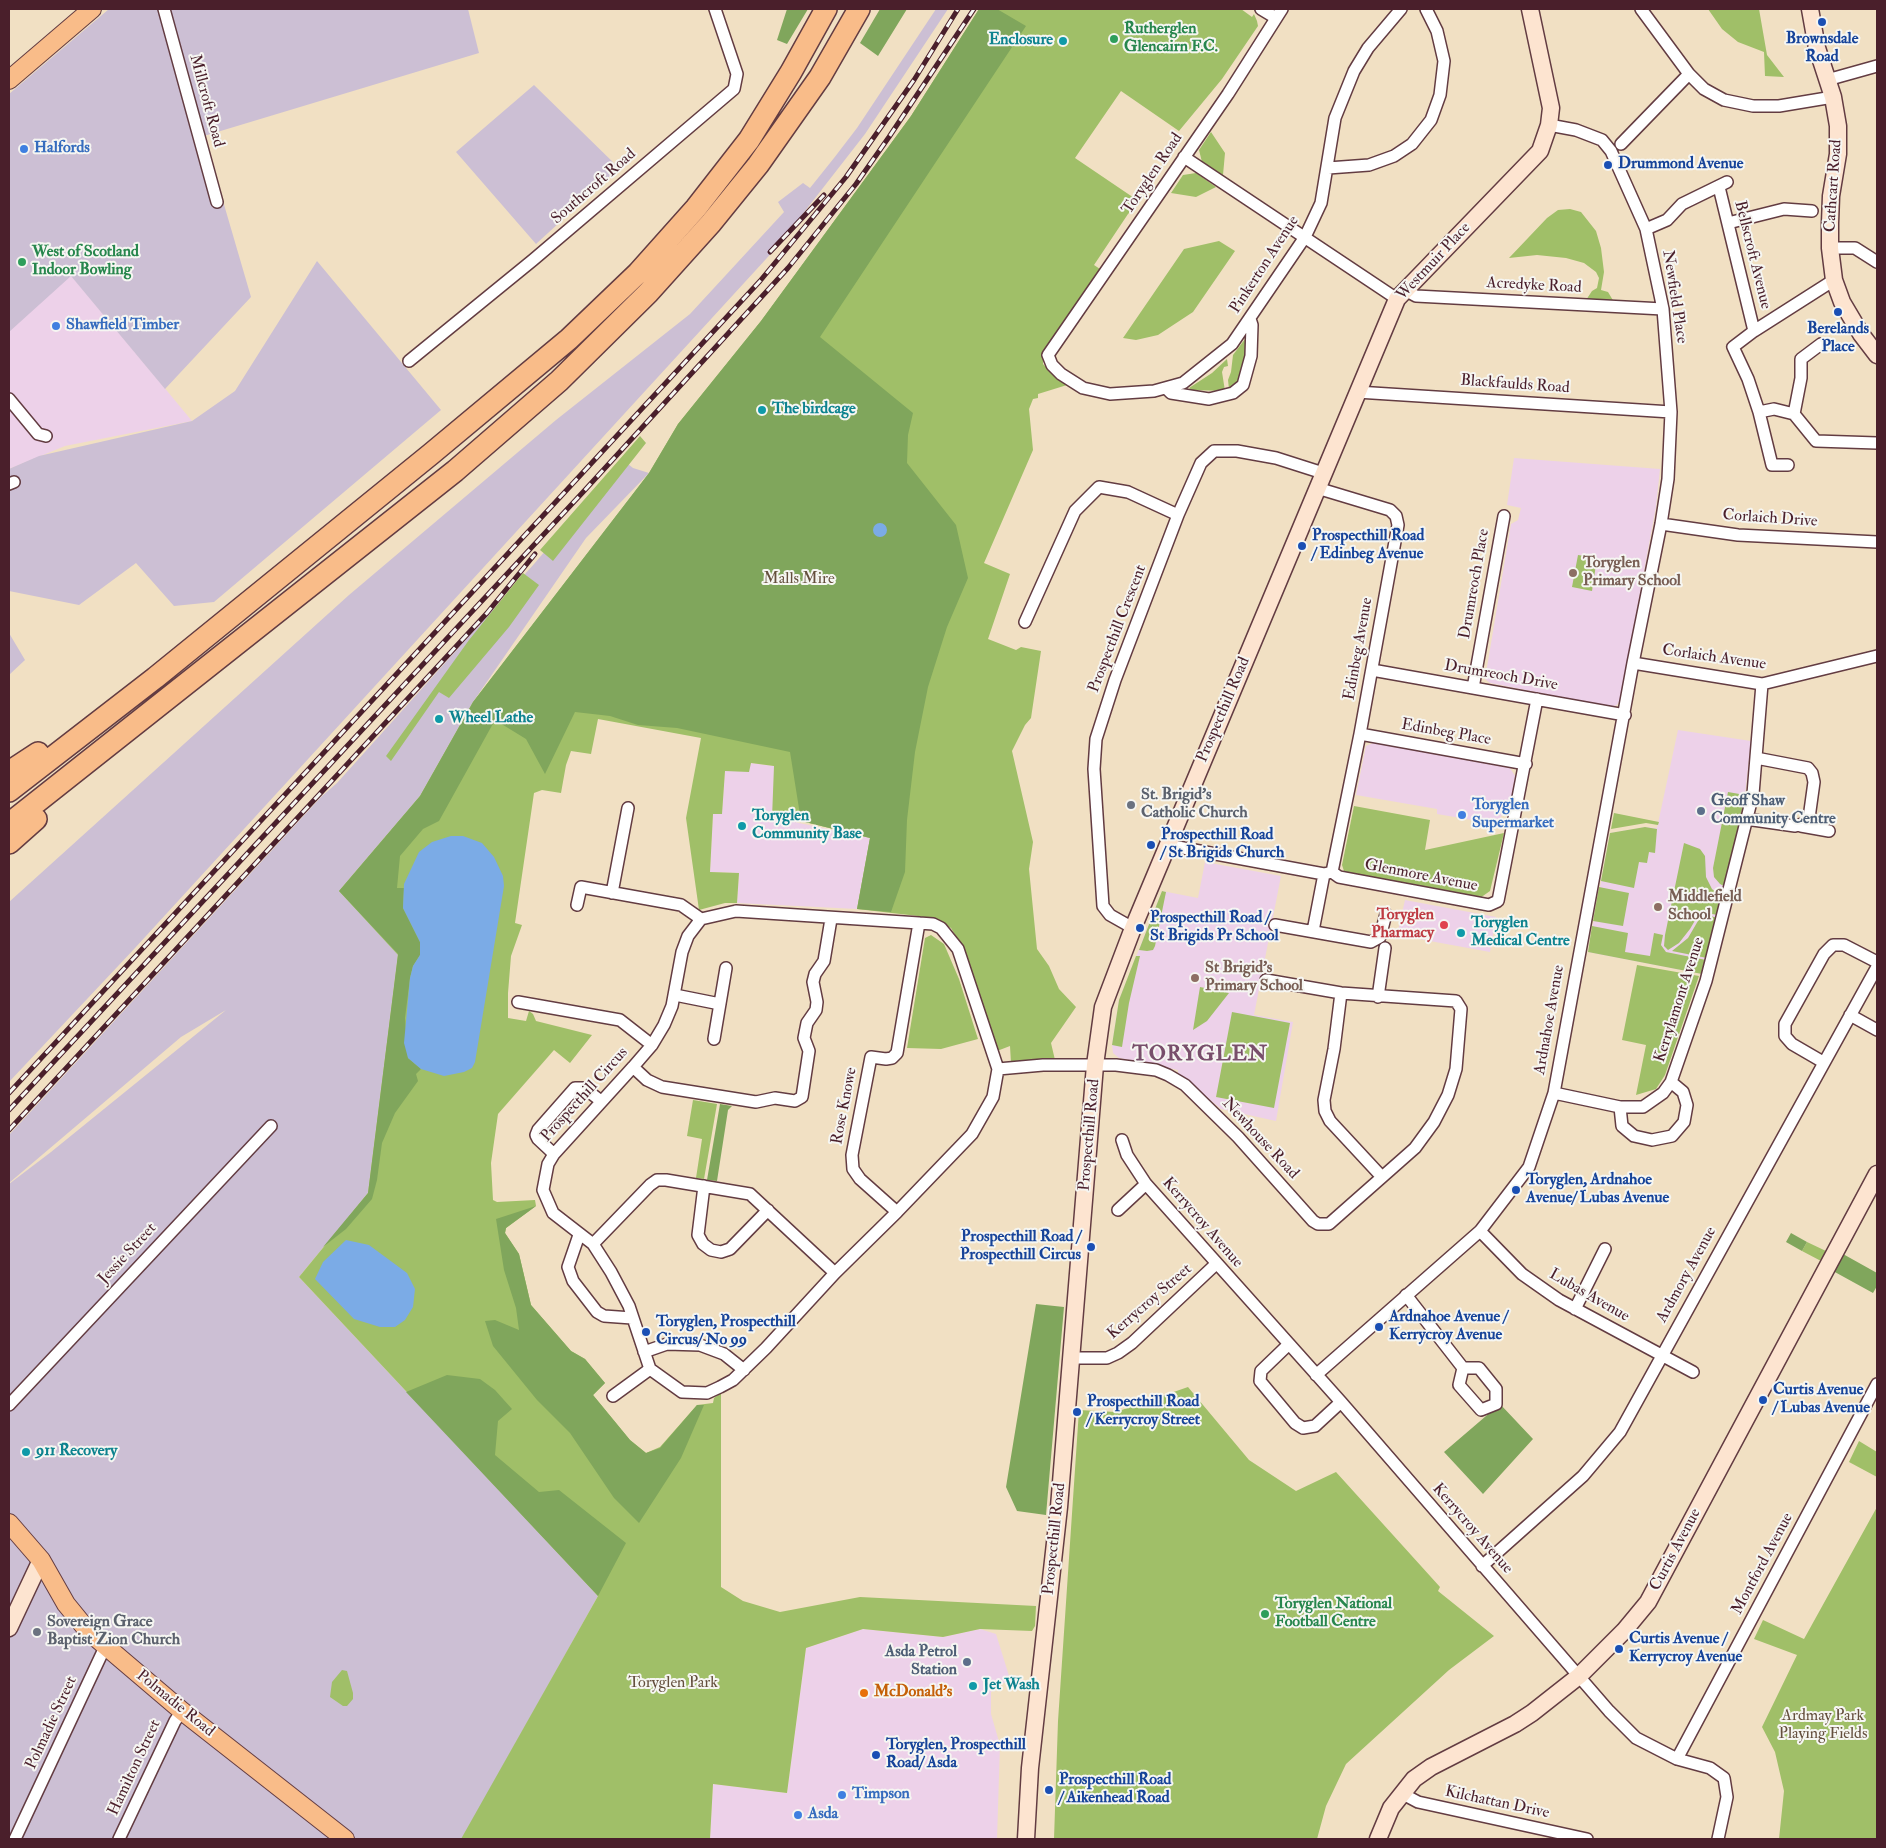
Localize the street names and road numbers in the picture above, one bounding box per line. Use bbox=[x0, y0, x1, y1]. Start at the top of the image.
street label: Millcroft Road bbox=[184, 53, 228, 149]
street label: Toryglen Road bbox=[1119, 130, 1187, 218]
street label: Cathcart Road bbox=[1821, 139, 1847, 233]
street label: Southcroft Road bbox=[548, 145, 640, 229]
street label: Bellscroft Avenue bbox=[1729, 199, 1775, 311]
street label: Pinkerton Avenue bbox=[1226, 213, 1304, 317]
street label: Westmuir Place bbox=[1393, 219, 1475, 305]
street label: Newfield Place bbox=[1657, 249, 1691, 345]
street label: Acredyke Road bbox=[1486, 274, 1582, 298]
street label: Blackfaulds Road bbox=[1460, 372, 1570, 398]
street label: Corlaich Drive bbox=[1722, 506, 1818, 532]
street label: Drumreoch Place bbox=[1456, 527, 1494, 641]
street label: Prospecthill Crescent bbox=[1085, 563, 1151, 695]
street label: Edinbeg Avenue bbox=[1341, 596, 1377, 702]
street label: Corlaich Avenue bbox=[1661, 641, 1767, 675]
street label: Prospecthill Road bbox=[1193, 655, 1255, 765]
street label: Drumreoch Drive bbox=[1443, 657, 1559, 695]
street label: Edinbeg Place bbox=[1400, 716, 1492, 750]
street label: Glenmore Avenue bbox=[1363, 856, 1479, 896]
street label: Kerrylamont Avenue bbox=[1651, 935, 1709, 1065]
street label: Ardnahoe Avenue bbox=[1531, 964, 1569, 1076]
street label: Prospecthill Circus bbox=[537, 1044, 633, 1146]
street label: Rose Knowe bbox=[828, 1066, 862, 1146]
street label: Prospecthill Road bbox=[1076, 1078, 1104, 1192]
street label: Newhouse Road bbox=[1218, 1094, 1302, 1184]
street label: Kerrycroy Avenue bbox=[1158, 1174, 1246, 1272]
street label: Jessie Street bbox=[95, 1219, 161, 1289]
street label: Ardmory Avenue bbox=[1653, 1224, 1721, 1326]
street label: Kerrycroy Street bbox=[1104, 1260, 1196, 1344]
street label: Lubas Avenue bbox=[1545, 1265, 1633, 1327]
street label: Kerrycroy Avenue bbox=[1428, 1480, 1516, 1578]
street label: Prospecthill Road bbox=[1040, 1482, 1070, 1596]
street label: Curtis Avenue bbox=[1646, 1506, 1706, 1594]
street label: Montford Avenue bbox=[1728, 1510, 1798, 1618]
street label: Polmadie Road bbox=[132, 1667, 218, 1741]
street label: Polmadie Street bbox=[22, 1673, 82, 1773]
street label: Hamilton Street bbox=[104, 1717, 166, 1819]
street label: Kilchattan Drive bbox=[1443, 1783, 1551, 1823]

